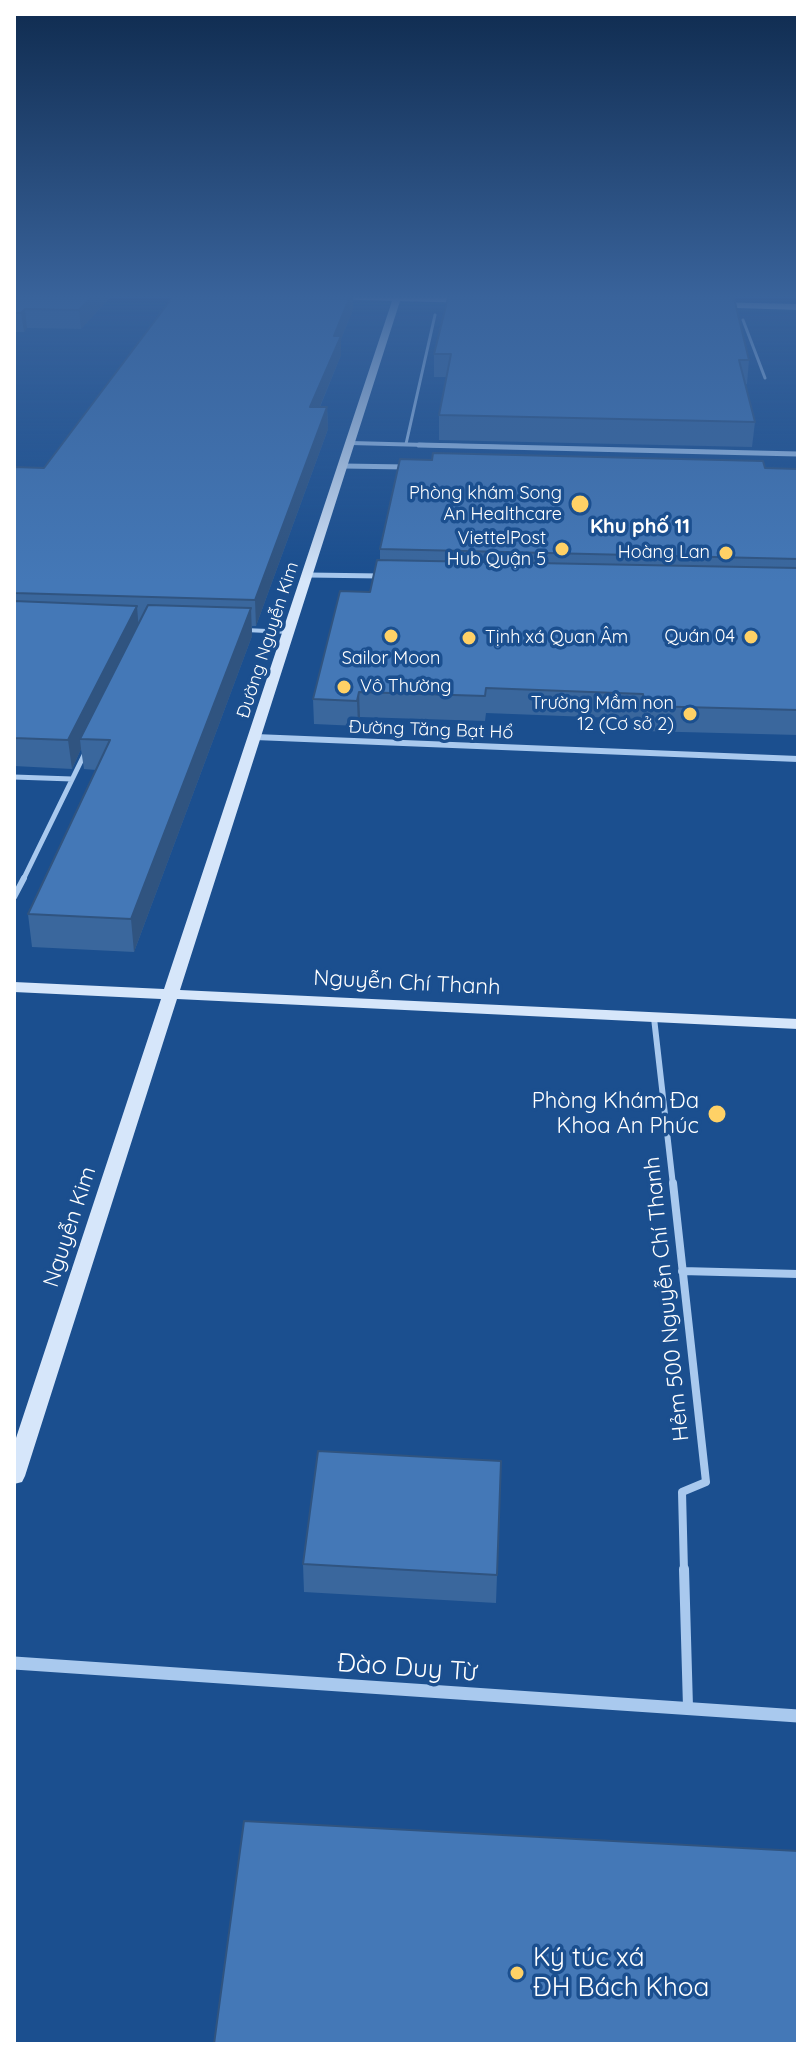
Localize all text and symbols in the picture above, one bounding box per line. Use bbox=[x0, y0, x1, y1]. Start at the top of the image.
place label: Phòng khám Song An Healthcare bbox=[409, 483, 562, 526]
marker: Phòng khám Song An Healthcare bbox=[569, 493, 591, 515]
district label: Khu phố 11 bbox=[590, 515, 690, 539]
place label: ViettelPost Hub Quận 5 bbox=[447, 528, 546, 570]
marker: ViettelPost Hub Quận 5 bbox=[553, 540, 571, 558]
place label: Hoàng Lan bbox=[618, 542, 710, 564]
marker: Hoàng Lan bbox=[717, 544, 735, 562]
street label: Đường Nguyễn Kim bbox=[233, 559, 303, 721]
place label: Quán 04 bbox=[664, 626, 735, 648]
marker: Sailor Moon bbox=[382, 627, 400, 645]
place label: Tịnh xá Quan Âm bbox=[485, 627, 628, 649]
marker: Quán 04 bbox=[742, 628, 760, 646]
marker: Tịnh xá Quan Âm bbox=[460, 629, 478, 647]
place label: Sailor Moon bbox=[342, 648, 440, 670]
place label: Vô Thường bbox=[360, 676, 452, 698]
marker: Vô Thường bbox=[335, 678, 353, 696]
place label: Trường Mầm non 12 (Cơ sở 2) bbox=[531, 693, 674, 736]
marker: Trường Mầm non 12 (Cơ sở 2) bbox=[681, 705, 699, 723]
street label: Đường Tăng Bạt Hổ bbox=[348, 716, 514, 744]
street label: Nguyễn Chí Thanh bbox=[313, 965, 501, 1001]
place label: Phòng Khám Đa Khoa An Phúc bbox=[532, 1088, 699, 1140]
marker: Phòng Khám Đa Khoa An Phúc bbox=[706, 1103, 728, 1125]
street label: Hẻm 500 Nguyễn Chí Thanh bbox=[639, 1155, 695, 1443]
street label: Nguyễn Kim bbox=[38, 1163, 102, 1291]
street label: Đào Duy Từ bbox=[336, 1648, 478, 1688]
place label: Ký túc xá ĐH Bách Khoa bbox=[533, 1942, 709, 2004]
marker: Ký túc xá ĐH Bách Khoa bbox=[508, 1964, 526, 1982]

